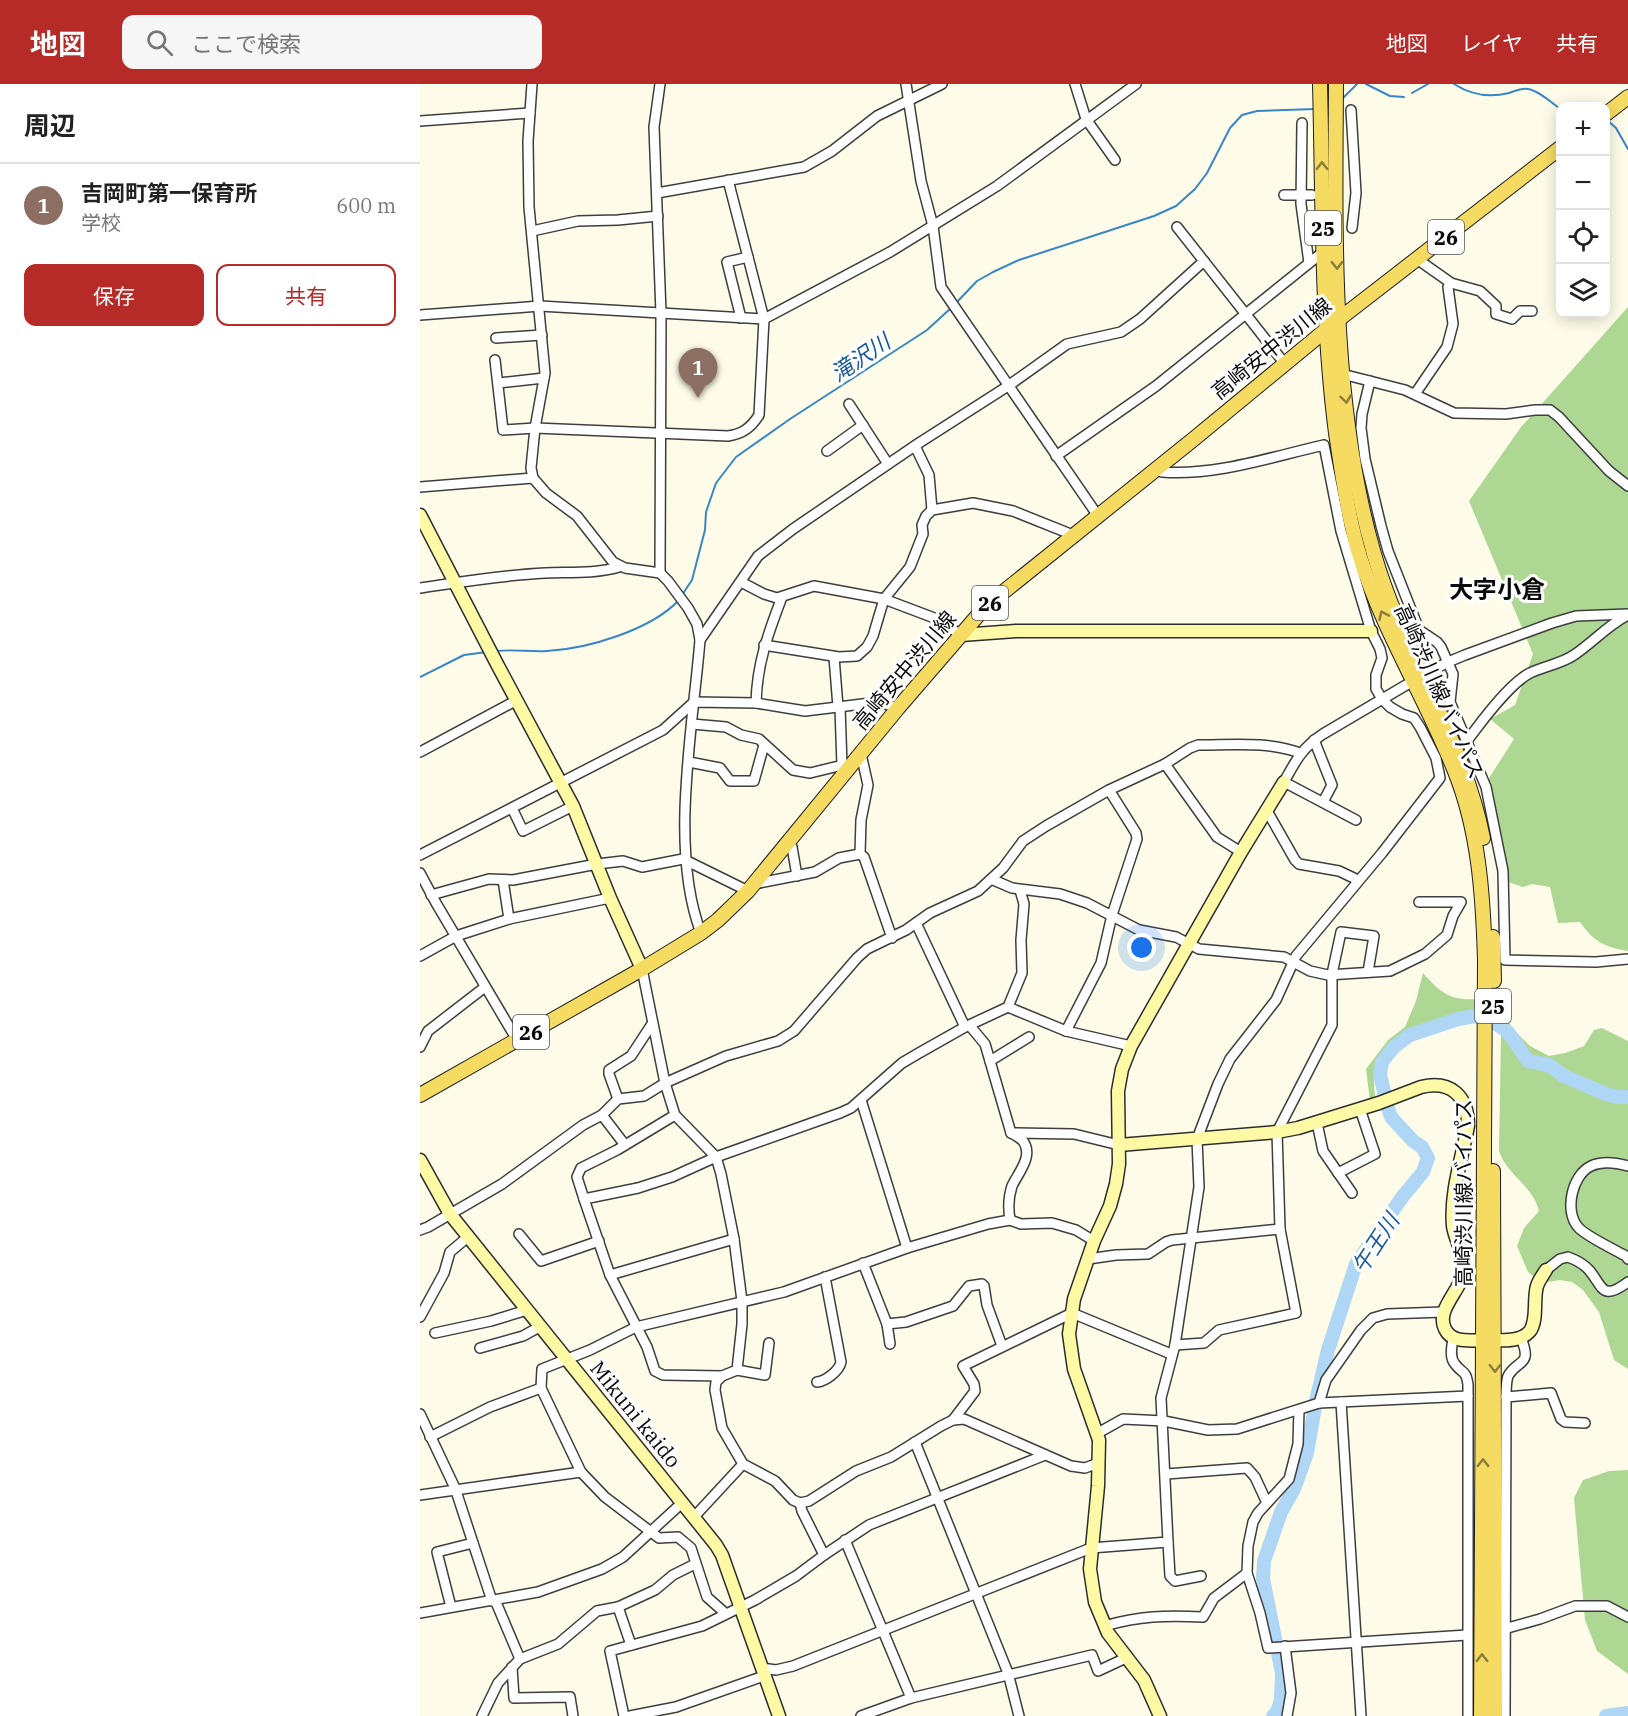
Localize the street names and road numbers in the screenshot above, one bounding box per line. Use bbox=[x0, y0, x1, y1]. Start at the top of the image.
road number: 25 bbox=[1305, 211, 1341, 245]
road number: 26 bbox=[1428, 220, 1464, 254]
street label: 高崎安中渋川線 bbox=[1205, 291, 1337, 405]
road number: 26 bbox=[972, 586, 1008, 620]
street label: 高崎渋川線バイパス bbox=[1389, 599, 1491, 783]
street label: 高崎安中渋川線 bbox=[846, 605, 962, 735]
road number: 25 bbox=[1475, 989, 1511, 1023]
road number: 26 bbox=[513, 1015, 549, 1049]
street label: 高崎渋川線バイパス bbox=[1449, 1099, 1477, 1287]
street label: Mikuni kaido bbox=[584, 1355, 688, 1473]

